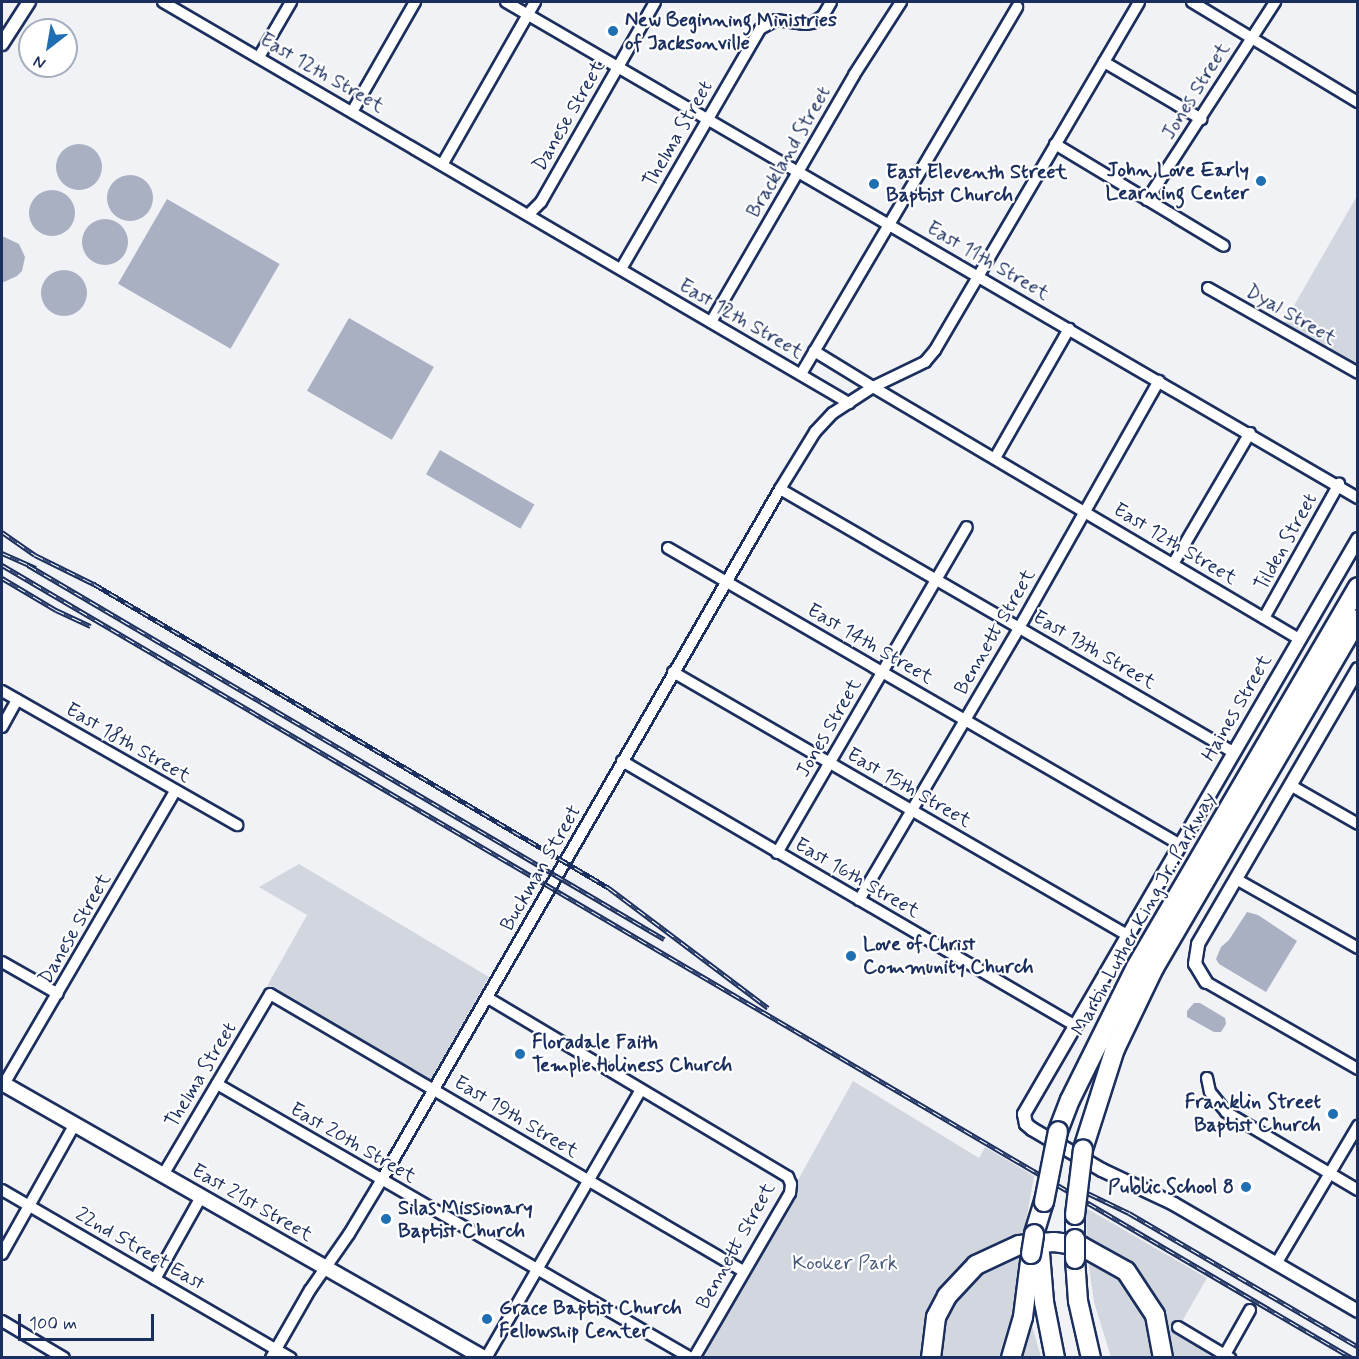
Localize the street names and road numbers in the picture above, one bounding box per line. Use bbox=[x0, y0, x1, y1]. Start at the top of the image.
street label: East 12th Street bbox=[256, 28, 388, 118]
street label: Jones Street bbox=[1157, 38, 1235, 144]
street label: Danese Street bbox=[528, 56, 610, 176]
street label: Thelma Street bbox=[637, 75, 719, 193]
street label: Brackland Street bbox=[741, 81, 837, 223]
street label: East 11th Street bbox=[922, 216, 1054, 306]
street label: East 12th Street bbox=[675, 274, 807, 364]
street label: Dyal Street bbox=[1241, 279, 1341, 351]
street label: Tilden Street bbox=[1249, 488, 1323, 596]
street label: East 12th Street bbox=[1109, 498, 1241, 590]
street label: Bennett Street bbox=[949, 565, 1041, 699]
street label: East 14th Street bbox=[803, 598, 937, 690]
street label: East 13th Street bbox=[1028, 605, 1160, 695]
street label: Haines Street bbox=[1197, 650, 1277, 766]
street label: Jones Street bbox=[791, 674, 867, 782]
street label: East 18th Street bbox=[61, 698, 195, 788]
street label: East 15th Street bbox=[842, 743, 976, 833]
street label: Martin Luther King Jr. Parkway bbox=[1067, 788, 1221, 1040]
street label: Buckman Street bbox=[496, 801, 586, 935]
street label: East 16th Street bbox=[790, 833, 924, 923]
street label: Danese Street bbox=[34, 869, 116, 989]
street label: Thelma Street bbox=[159, 1016, 243, 1134]
street label: East 19th Street bbox=[449, 1070, 583, 1164]
street label: East 20th Street bbox=[286, 1097, 420, 1189]
street label: East 21st Street bbox=[187, 1159, 317, 1247]
street label: Bennett Street bbox=[691, 1178, 781, 1314]
street label: 22nd Street East bbox=[72, 1203, 208, 1295]

